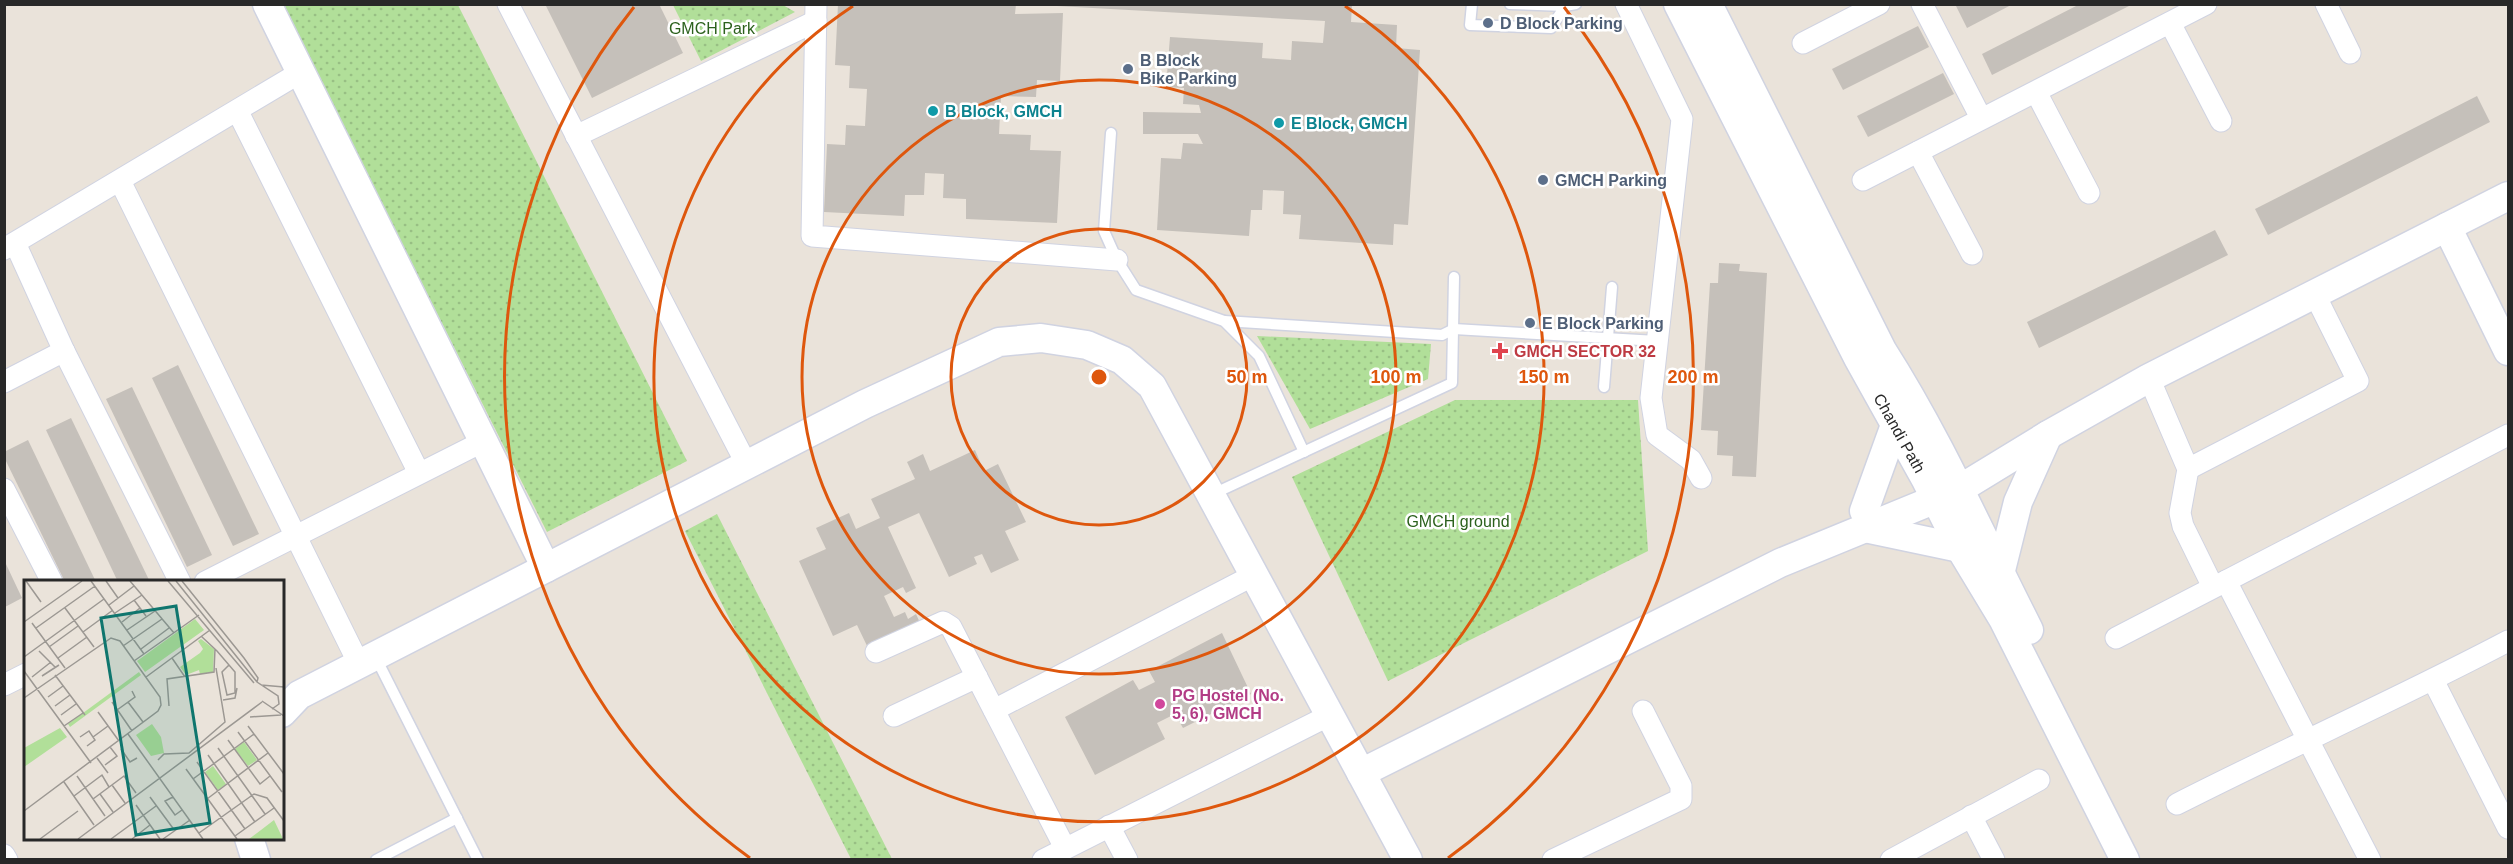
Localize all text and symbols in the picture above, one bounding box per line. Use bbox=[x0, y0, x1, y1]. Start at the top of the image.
place label: D Block Parking bbox=[1500, 15, 1623, 32]
marker: D Block Parking bbox=[1481, 16, 1495, 30]
park label: GMCH Park bbox=[669, 20, 756, 37]
place label: B Block Bike Parking bbox=[1140, 52, 1237, 87]
marker: B Block Bike Parking bbox=[1121, 62, 1135, 76]
place label: B Block, GMCH bbox=[945, 103, 1062, 120]
marker: B Block, GMCH bbox=[926, 104, 940, 118]
place label: E Block, GMCH bbox=[1291, 115, 1407, 132]
marker: E Block, GMCH bbox=[1272, 116, 1286, 130]
place label: GMCH Parking bbox=[1555, 172, 1667, 189]
marker: GMCH Parking bbox=[1536, 173, 1550, 187]
place label: E Block Parking bbox=[1542, 315, 1664, 332]
marker: E Block Parking bbox=[1523, 316, 1537, 330]
marker: GMCH SECTOR 32 bbox=[1491, 342, 1509, 360]
place label: GMCH SECTOR 32 bbox=[1514, 343, 1656, 360]
centre of rings bbox=[1089, 367, 1109, 387]
text: 50 m bbox=[1226, 367, 1268, 387]
text: 100 m bbox=[1370, 367, 1422, 387]
text: 150 m bbox=[1518, 367, 1570, 387]
text: 200 m bbox=[1667, 367, 1719, 387]
street label: Chandi Path bbox=[1871, 390, 1929, 476]
park label: GMCH ground bbox=[1406, 513, 1510, 530]
inset map bbox=[24, 580, 284, 840]
place label: PG Hostel (No. 5, 6), GMCH bbox=[1172, 687, 1284, 722]
marker: PG Hostel (No. 5, 6), GMCH bbox=[1153, 697, 1167, 711]

